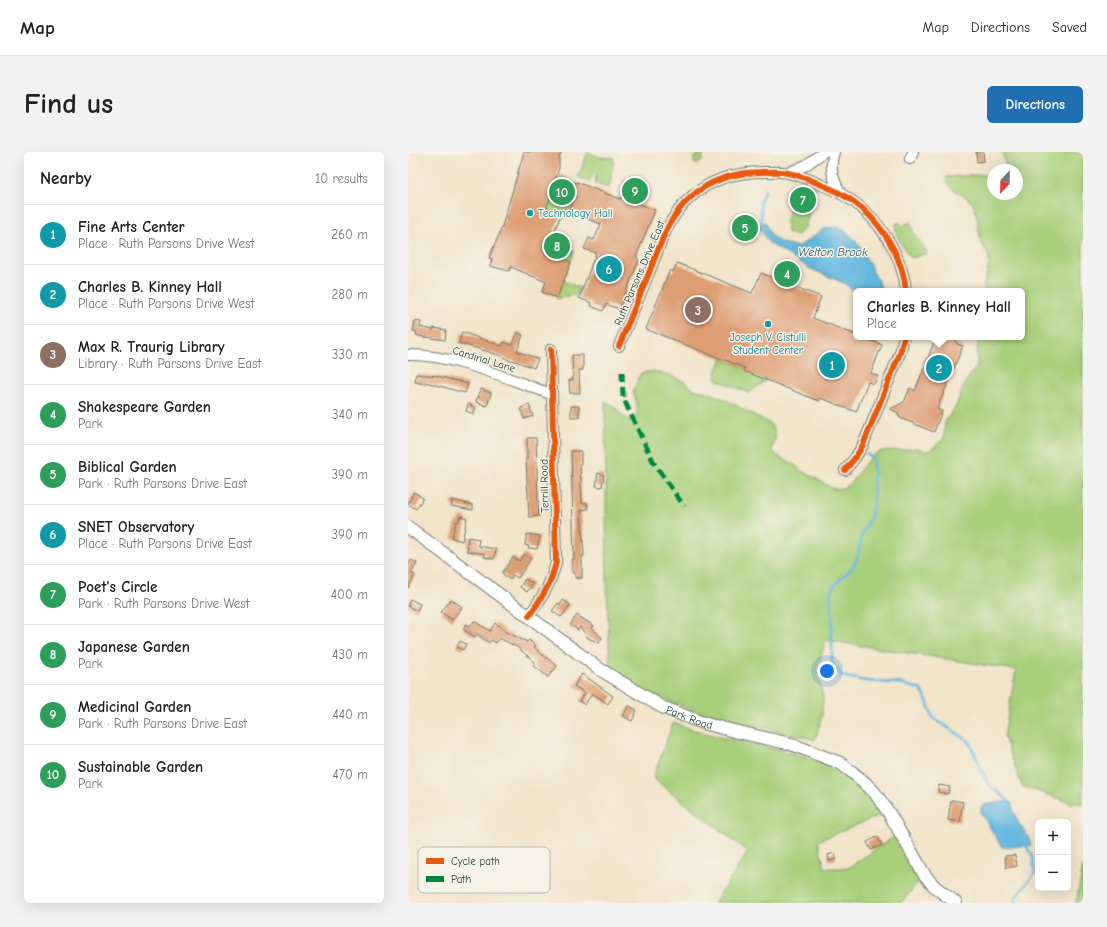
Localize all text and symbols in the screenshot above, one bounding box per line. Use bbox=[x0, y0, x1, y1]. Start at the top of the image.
text: Map bbox=[20, 17, 55, 39]
text: Map bbox=[922, 19, 949, 36]
text: Directions bbox=[971, 19, 1030, 36]
text: Saved bbox=[1052, 19, 1087, 36]
button: Directions bbox=[987, 86, 1083, 123]
text: Find us bbox=[24, 88, 113, 120]
north arrow bbox=[987, 164, 1023, 200]
text: Nearby bbox=[40, 169, 91, 188]
text: 10 results bbox=[315, 171, 368, 186]
pin: 9 bbox=[622, 176, 648, 206]
pin: 10 bbox=[549, 177, 575, 207]
pin: 7 bbox=[790, 185, 816, 215]
place label: Technology Hall bbox=[538, 207, 613, 220]
marker: Technology Hall bbox=[525, 208, 535, 218]
pin: 5 bbox=[732, 213, 758, 243]
text: Fine Arts Center bbox=[78, 218, 185, 236]
street label: Ruth Parsons Drive East bbox=[611, 218, 668, 328]
text: 1 bbox=[50, 227, 56, 242]
text: 260 m bbox=[331, 227, 368, 242]
pin: 8 bbox=[544, 231, 570, 261]
text: Place · Ruth Parsons Drive West bbox=[78, 236, 254, 251]
water label: Welton Brook bbox=[798, 245, 868, 259]
pin: 6 bbox=[596, 254, 622, 284]
pin: 4 bbox=[774, 259, 800, 289]
text: Charles B. Kinney Hall bbox=[78, 278, 222, 296]
text: 2 bbox=[50, 287, 56, 302]
text: 280 m bbox=[331, 287, 368, 302]
popup bbox=[853, 288, 1025, 340]
pin: 3 bbox=[685, 295, 711, 325]
text: Place · Ruth Parsons Drive West bbox=[78, 296, 254, 311]
text: Charles B. Kinney Hall bbox=[867, 298, 1011, 316]
text: Place bbox=[867, 316, 897, 331]
marker: Joseph V. Cistulli Student Center bbox=[763, 319, 773, 329]
place label: Joseph V. Cistulli Student Center bbox=[730, 331, 806, 357]
text: Max R. Traurig Library bbox=[78, 338, 225, 356]
street label: Cardinal Lane bbox=[451, 344, 517, 375]
text: 3 bbox=[50, 347, 56, 362]
text: 330 m bbox=[332, 347, 368, 362]
pin: 1 bbox=[819, 350, 845, 380]
pin: 2 bbox=[926, 353, 952, 383]
text: Library · Ruth Parsons Drive East bbox=[78, 356, 261, 371]
text: Shakespeare Garden bbox=[78, 398, 211, 416]
text: 4 bbox=[50, 407, 56, 422]
text: 340 m bbox=[332, 407, 368, 422]
text: Park bbox=[78, 416, 103, 431]
text: Biblical Garden bbox=[78, 458, 177, 476]
street label: Terrill Road bbox=[538, 459, 551, 513]
text: 5 bbox=[50, 467, 56, 482]
text: 390 m bbox=[332, 467, 368, 482]
text: Park · Ruth Parsons Drive East bbox=[78, 476, 247, 491]
text: SNET Observatory bbox=[78, 518, 194, 536]
text: 6 bbox=[50, 527, 56, 542]
text: 390 m bbox=[332, 527, 368, 542]
text: Place · Ruth Parsons Drive East bbox=[78, 536, 252, 551]
text: Poet's Circle bbox=[78, 578, 157, 596]
text: 7 bbox=[50, 587, 56, 602]
text: 400 m bbox=[331, 587, 368, 602]
text: Park · Ruth Parsons Drive West bbox=[78, 596, 249, 611]
text: Japanese Garden bbox=[78, 638, 190, 656]
text: 8 bbox=[50, 647, 56, 662]
text: 430 m bbox=[332, 647, 368, 662]
text: Park bbox=[78, 656, 103, 671]
your location bbox=[817, 661, 837, 681]
text: Medicinal Garden bbox=[78, 698, 191, 716]
street label: Park Road bbox=[664, 703, 714, 732]
text: 9 bbox=[50, 707, 56, 722]
text: 440 m bbox=[332, 707, 368, 722]
text: Park · Ruth Parsons Drive East bbox=[78, 716, 247, 731]
text: Sustainable Garden bbox=[78, 758, 203, 776]
text: 10 bbox=[47, 767, 59, 782]
text: 470 m bbox=[333, 767, 368, 782]
text: Park bbox=[78, 776, 103, 791]
map controls bbox=[1035, 819, 1071, 891]
button: + bbox=[1035, 819, 1071, 855]
legend bbox=[418, 847, 550, 893]
text: Cycle path bbox=[451, 855, 500, 868]
button: − bbox=[1035, 855, 1071, 891]
text: Path bbox=[451, 873, 472, 886]

